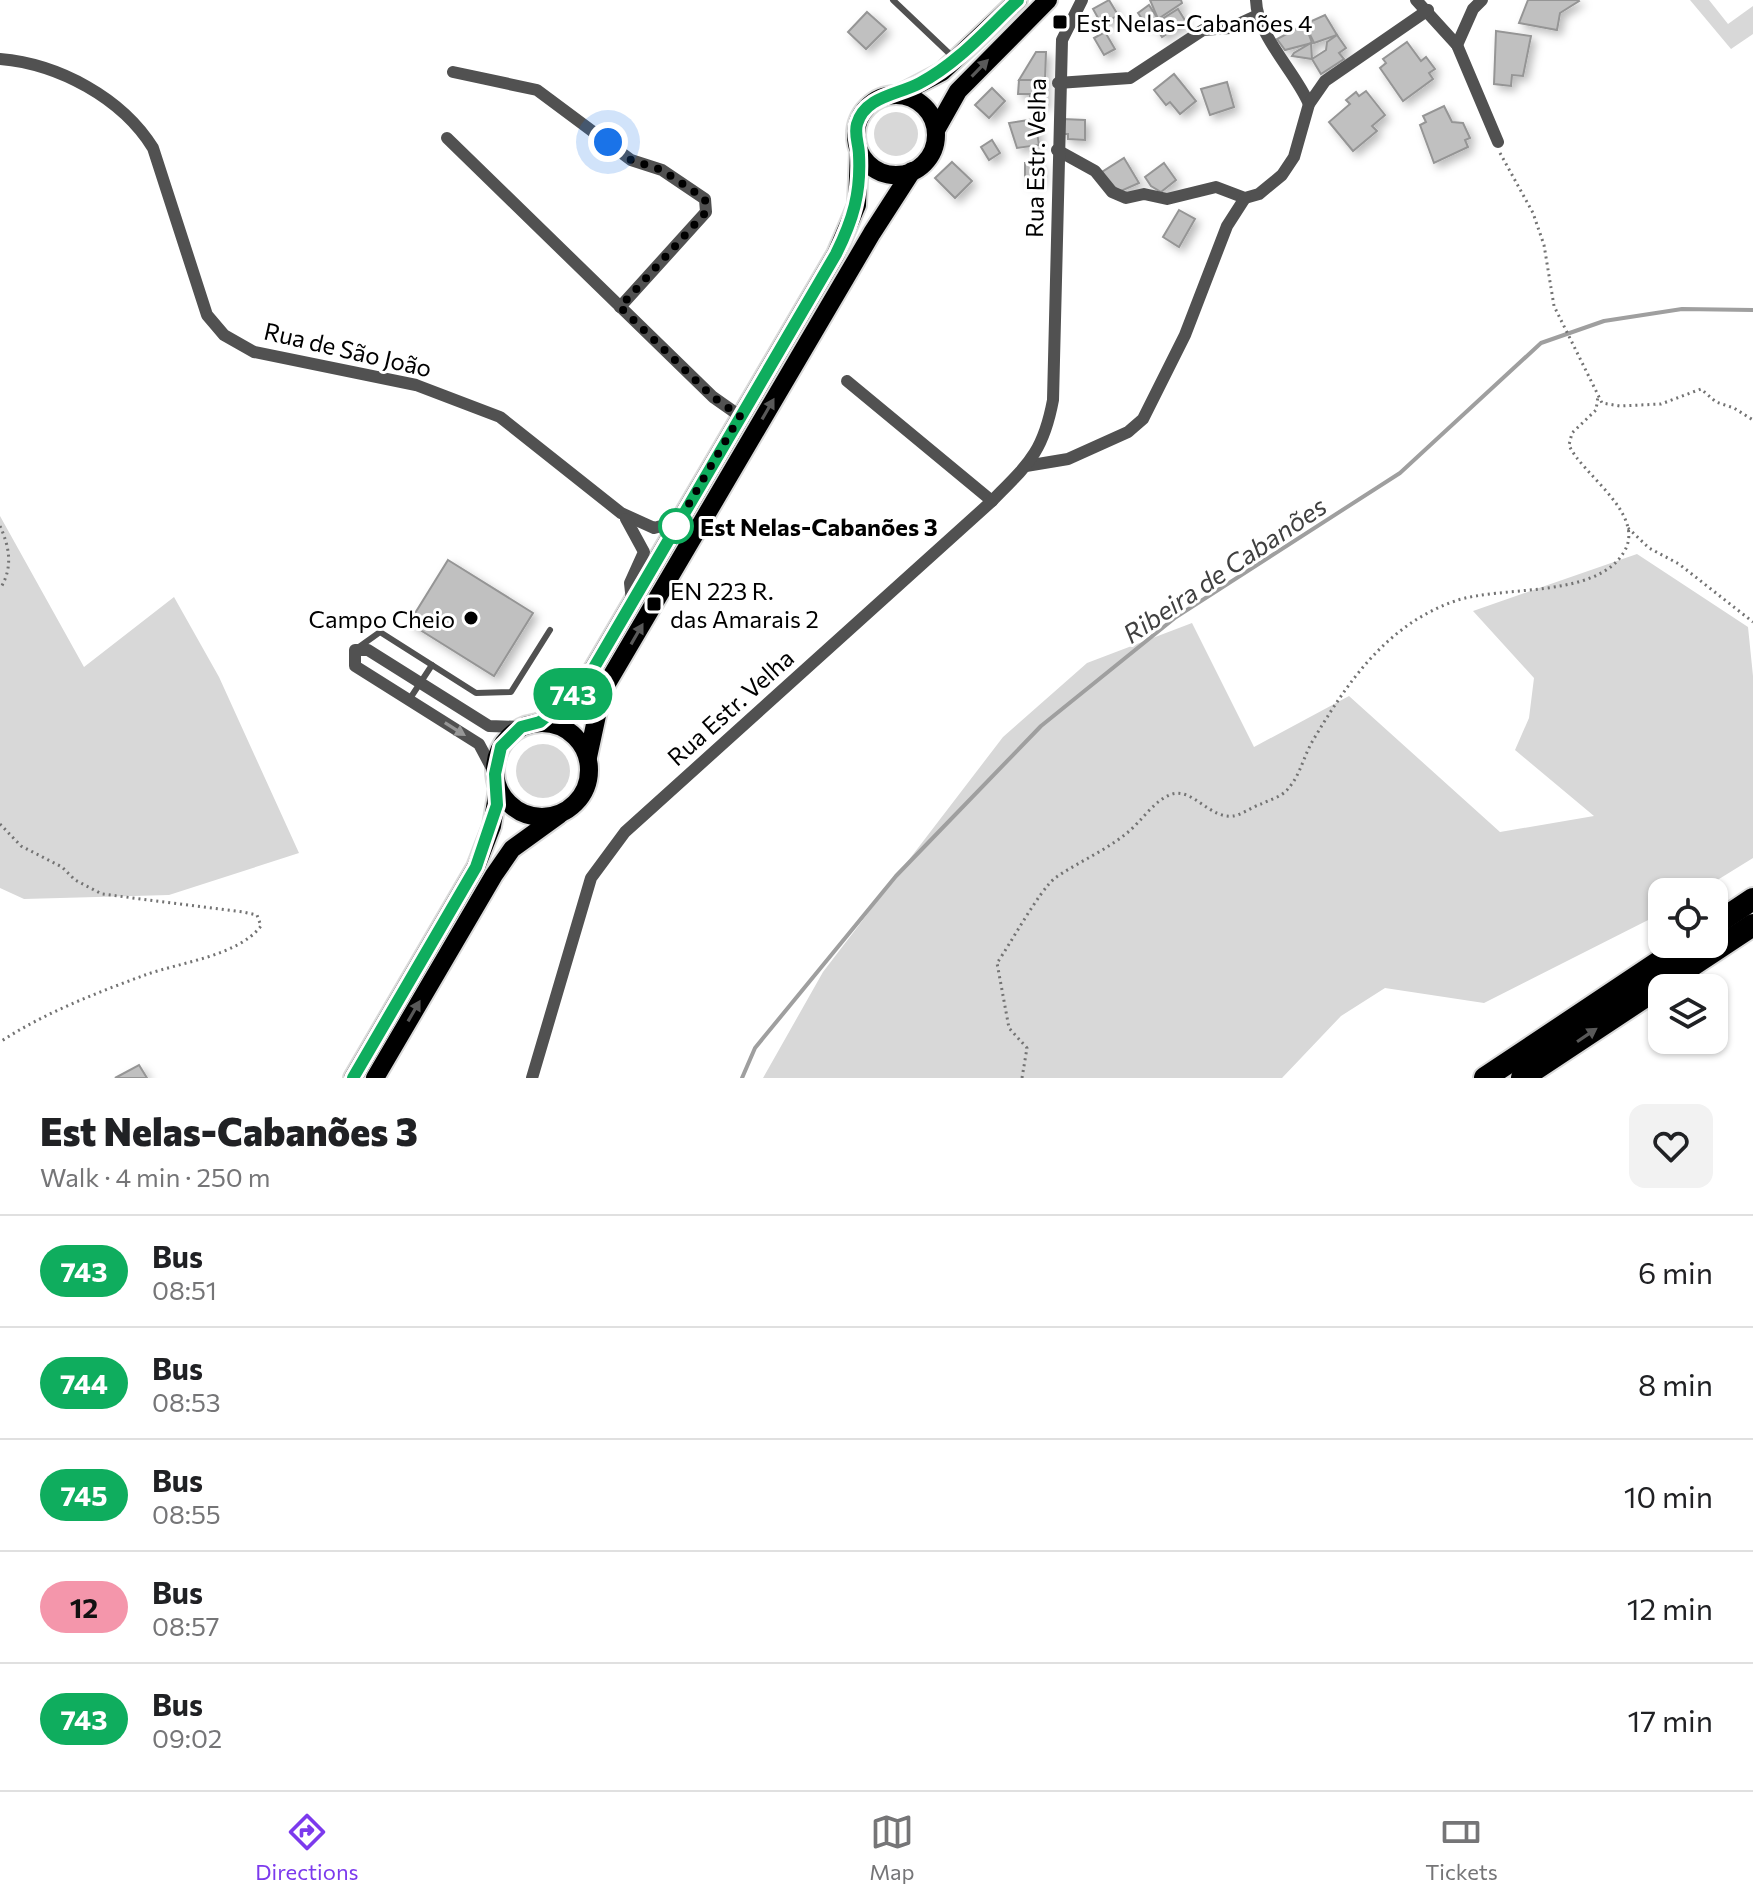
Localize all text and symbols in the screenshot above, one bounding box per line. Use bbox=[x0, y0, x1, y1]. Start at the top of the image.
place label: Est Nelas-Cabanões 4 bbox=[1076, 8, 1312, 37]
marker: Est Nelas-Cabanões 4 bbox=[1051, 13, 1069, 31]
one-way arrow bbox=[971, 58, 989, 77]
street label: Rua Estr. Velha bbox=[1019, 78, 1051, 238]
your location bbox=[588, 122, 628, 162]
street label: Rua de São João bbox=[261, 316, 435, 382]
one-way arrow bbox=[761, 398, 775, 420]
water label: Ribeira de Cabanões bbox=[1116, 489, 1332, 649]
marker: Est Nelas-Cabanões 3 bbox=[659, 509, 693, 543]
place label: Est Nelas-Cabanões 3 bbox=[700, 512, 938, 541]
place label: EN 223 R. das Amarais 2 bbox=[670, 576, 819, 633]
marker: EN 223 R. das Amarais 2 bbox=[645, 595, 663, 613]
place label: Campo Cheio bbox=[309, 604, 455, 633]
marker: Campo Cheio bbox=[462, 609, 480, 627]
one-way arrow bbox=[630, 622, 644, 645]
street label: Rua Estr. Velha bbox=[661, 643, 799, 771]
line badge: 743 bbox=[527, 668, 619, 720]
text: 743 bbox=[549, 677, 597, 711]
one-way arrow bbox=[444, 721, 466, 735]
map controls bbox=[1648, 878, 1728, 1054]
button: locate bbox=[1648, 878, 1728, 958]
button: layers bbox=[1648, 974, 1728, 1054]
one-way arrow bbox=[407, 1000, 421, 1022]
one-way arrow bbox=[1576, 1028, 1598, 1043]
button: heart bbox=[1629, 1104, 1713, 1188]
text: Est Nelas-Cabanões 3 bbox=[40, 1107, 418, 1154]
text: Walk · 4 min · 250 m bbox=[40, 1161, 270, 1192]
text: Bus bbox=[152, 1237, 203, 1274]
text: 6 min bbox=[1638, 1253, 1713, 1290]
text: 743 bbox=[60, 1254, 108, 1288]
text: 08:51 bbox=[152, 1274, 217, 1305]
text: Bus bbox=[152, 1349, 203, 1386]
text: 8 min bbox=[1638, 1365, 1713, 1402]
text: 744 bbox=[60, 1366, 108, 1400]
text: 08:53 bbox=[152, 1386, 221, 1417]
text: Bus bbox=[152, 1461, 203, 1498]
text: 10 min bbox=[1624, 1477, 1713, 1514]
text: 745 bbox=[60, 1478, 108, 1512]
text: 08:55 bbox=[152, 1498, 221, 1529]
text: Bus bbox=[152, 1573, 203, 1610]
text: 12 min bbox=[1627, 1589, 1713, 1626]
text: 12 bbox=[70, 1590, 98, 1624]
text: 08:57 bbox=[152, 1610, 220, 1641]
text: Bus bbox=[152, 1685, 203, 1722]
text: 17 min bbox=[1628, 1701, 1713, 1738]
text: 743 bbox=[60, 1702, 108, 1736]
text: 09:02 bbox=[152, 1722, 222, 1753]
tab: Directions bbox=[255, 1810, 359, 1885]
tab: Map bbox=[869, 1810, 915, 1885]
tab: Tickets bbox=[1425, 1810, 1498, 1885]

